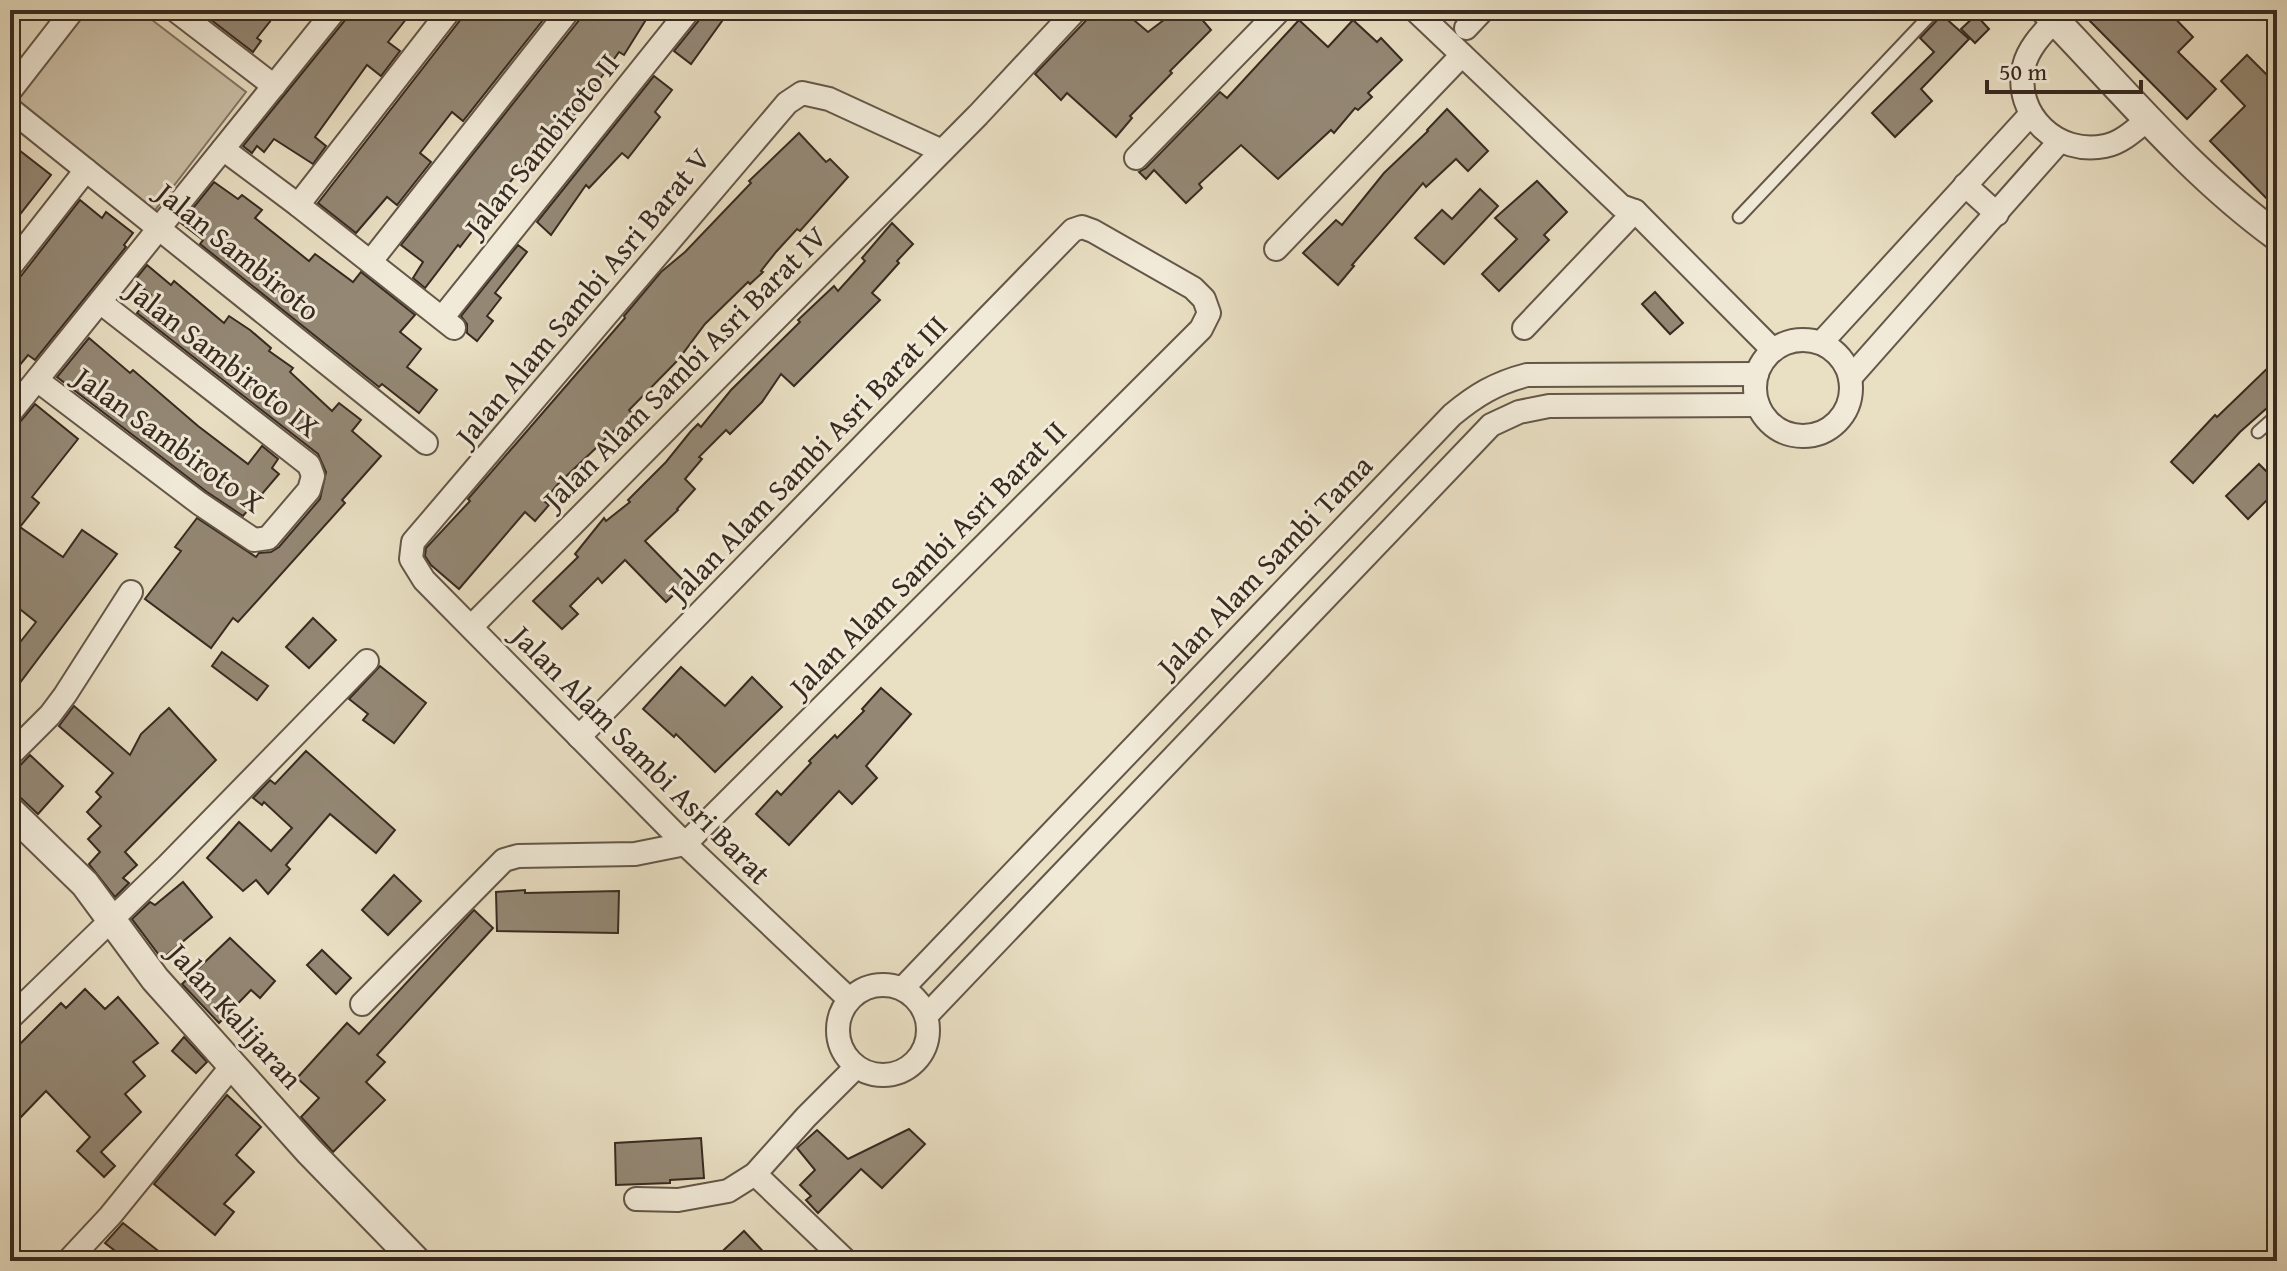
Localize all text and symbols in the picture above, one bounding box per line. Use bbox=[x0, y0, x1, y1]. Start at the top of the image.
street label: Jalan Sambiroto II bbox=[451, 43, 629, 249]
scale bar bbox=[1987, 44, 2141, 94]
text: 50 m bbox=[1999, 54, 2047, 89]
street label: Jalan Alam Sambi Asri Barat V bbox=[442, 137, 721, 458]
street label: Jalan Sambiroto bbox=[144, 169, 330, 331]
street label: Jalan Alam Sambi Asri Barat IV bbox=[529, 215, 837, 522]
street label: Jalan Sambiroto IX bbox=[115, 266, 330, 448]
street label: Jalan Alam Sambi Asri Barat III bbox=[661, 308, 955, 610]
street label: Jalan Sambiroto X bbox=[62, 353, 274, 523]
street label: Jalan Alam Sambi Asri Barat II bbox=[782, 413, 1074, 705]
street label: Jalan Alam Sambi Tama bbox=[1144, 444, 1382, 689]
street label: Jalan Alam Sambi Asri Barat bbox=[499, 612, 782, 894]
street label: Jalan Kalijaran bbox=[155, 929, 314, 1098]

